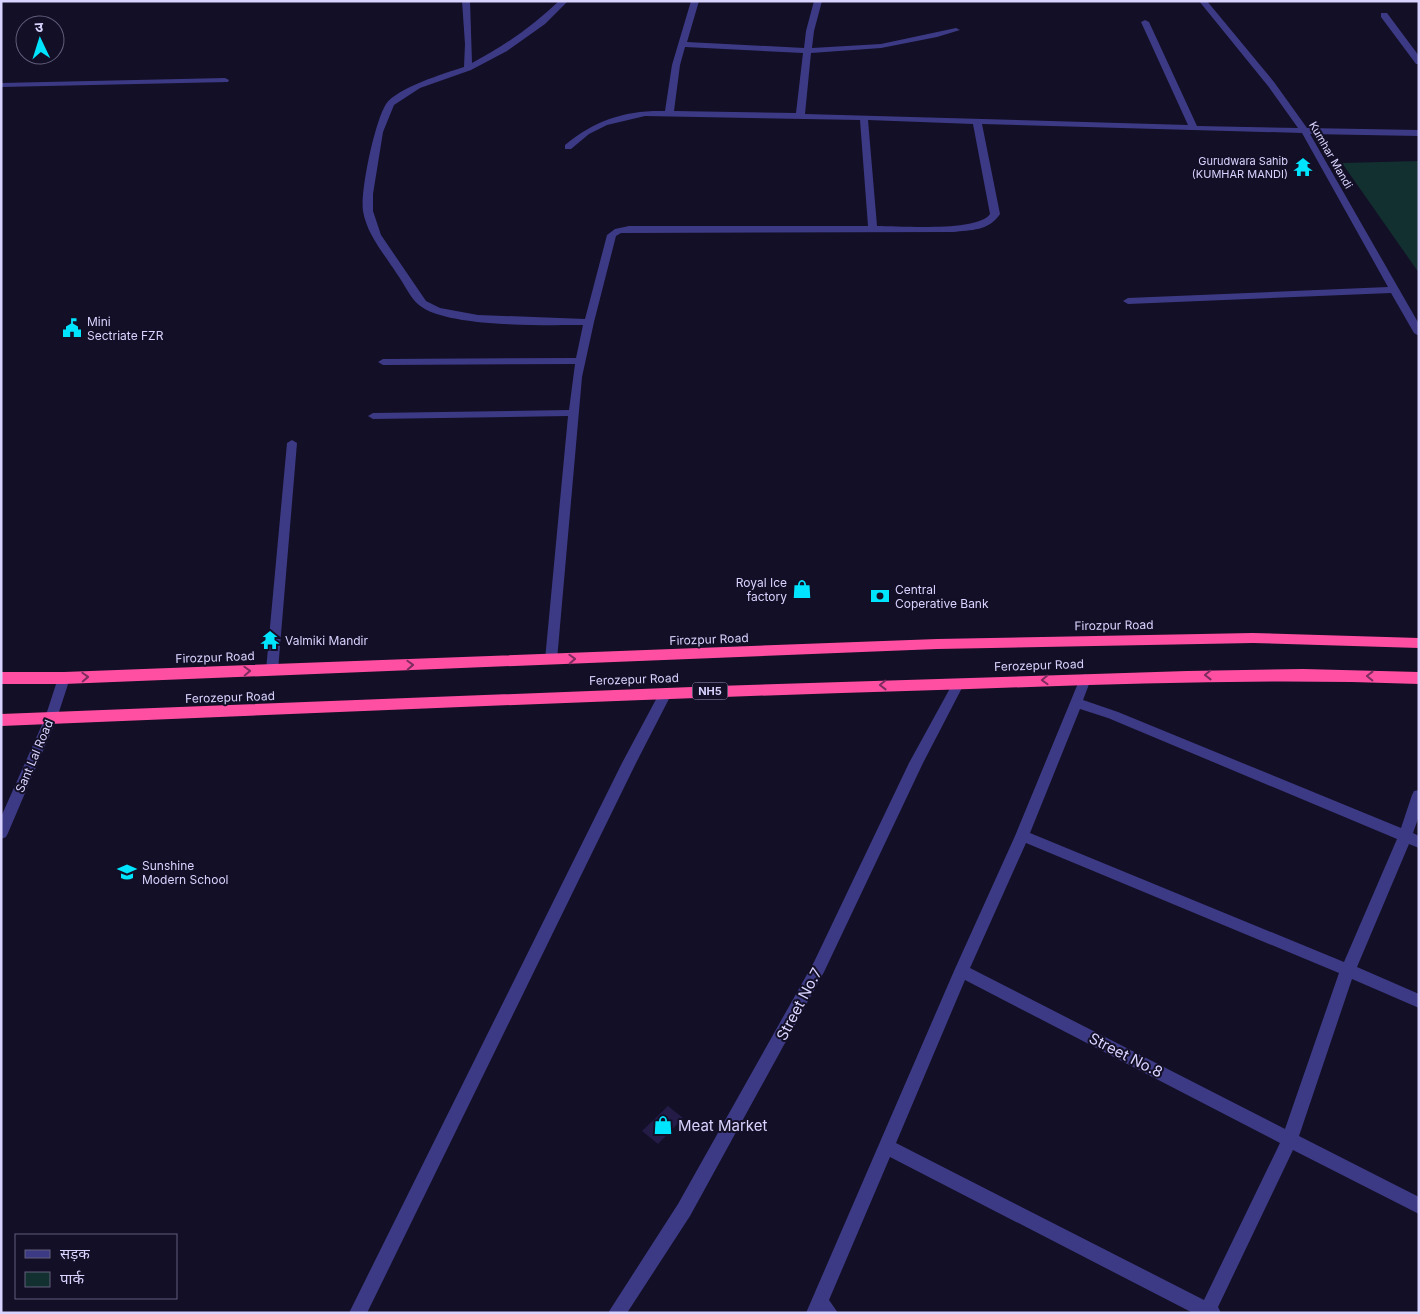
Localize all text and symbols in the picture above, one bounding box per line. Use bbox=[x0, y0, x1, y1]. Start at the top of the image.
north arrow bbox=[15, 15, 65, 65]
text: उ bbox=[34, 18, 45, 35]
street label: Kumhar Mandi bbox=[1306, 119, 1356, 191]
place label: Gurudwara Sahib (KUMHAR MANDI) bbox=[1192, 154, 1288, 181]
temple icon: Gurudwara Sahib (KUMHAR MANDI) bbox=[1292, 156, 1314, 178]
place label: Mini Sectriate FZR bbox=[87, 314, 164, 343]
public building icon: Mini Sectriate FZR bbox=[61, 317, 83, 339]
place label: Royal Ice factory bbox=[736, 575, 787, 604]
shop icon: Royal Ice factory bbox=[791, 578, 813, 600]
place label: Central Coperative Bank bbox=[895, 582, 989, 611]
bank icon: Central Coperative Bank bbox=[869, 585, 891, 607]
street label: Firozpur Road bbox=[1074, 617, 1154, 633]
temple icon: Valmiki Mandir bbox=[259, 629, 281, 651]
street label: Firozpur Road bbox=[669, 630, 749, 648]
place label: Valmiki Mandir bbox=[285, 633, 369, 648]
street label: Firozpur Road bbox=[175, 648, 255, 666]
one-way arrow bbox=[568, 654, 576, 664]
street label: Ferozepur Road bbox=[994, 656, 1084, 674]
one-way arrow bbox=[406, 659, 414, 670]
one-way arrow bbox=[244, 665, 252, 676]
street label: Ferozepur Road bbox=[589, 670, 679, 688]
one-way arrow bbox=[1203, 670, 1211, 680]
one-way arrow bbox=[1366, 670, 1374, 681]
one-way arrow bbox=[82, 672, 89, 682]
one-way arrow bbox=[1041, 675, 1048, 685]
one-way arrow bbox=[878, 680, 886, 691]
road number: NH5 bbox=[692, 682, 728, 699]
street label: Ferozepur Road bbox=[185, 688, 275, 706]
street label: Sant Lal Road bbox=[12, 717, 56, 795]
place label: Sunshine Modern School bbox=[142, 858, 229, 887]
school or university icon: Sunshine Modern School bbox=[116, 861, 138, 883]
street label: Street No.7 bbox=[772, 964, 826, 1044]
street label: Street No.8 bbox=[1086, 1028, 1166, 1082]
shop icon: Meat Market bbox=[652, 1114, 674, 1136]
place label: Meat Market bbox=[678, 1116, 767, 1135]
legend bbox=[15, 1234, 178, 1299]
text: सड़क bbox=[60, 1244, 90, 1263]
text: पार्क bbox=[60, 1269, 84, 1288]

